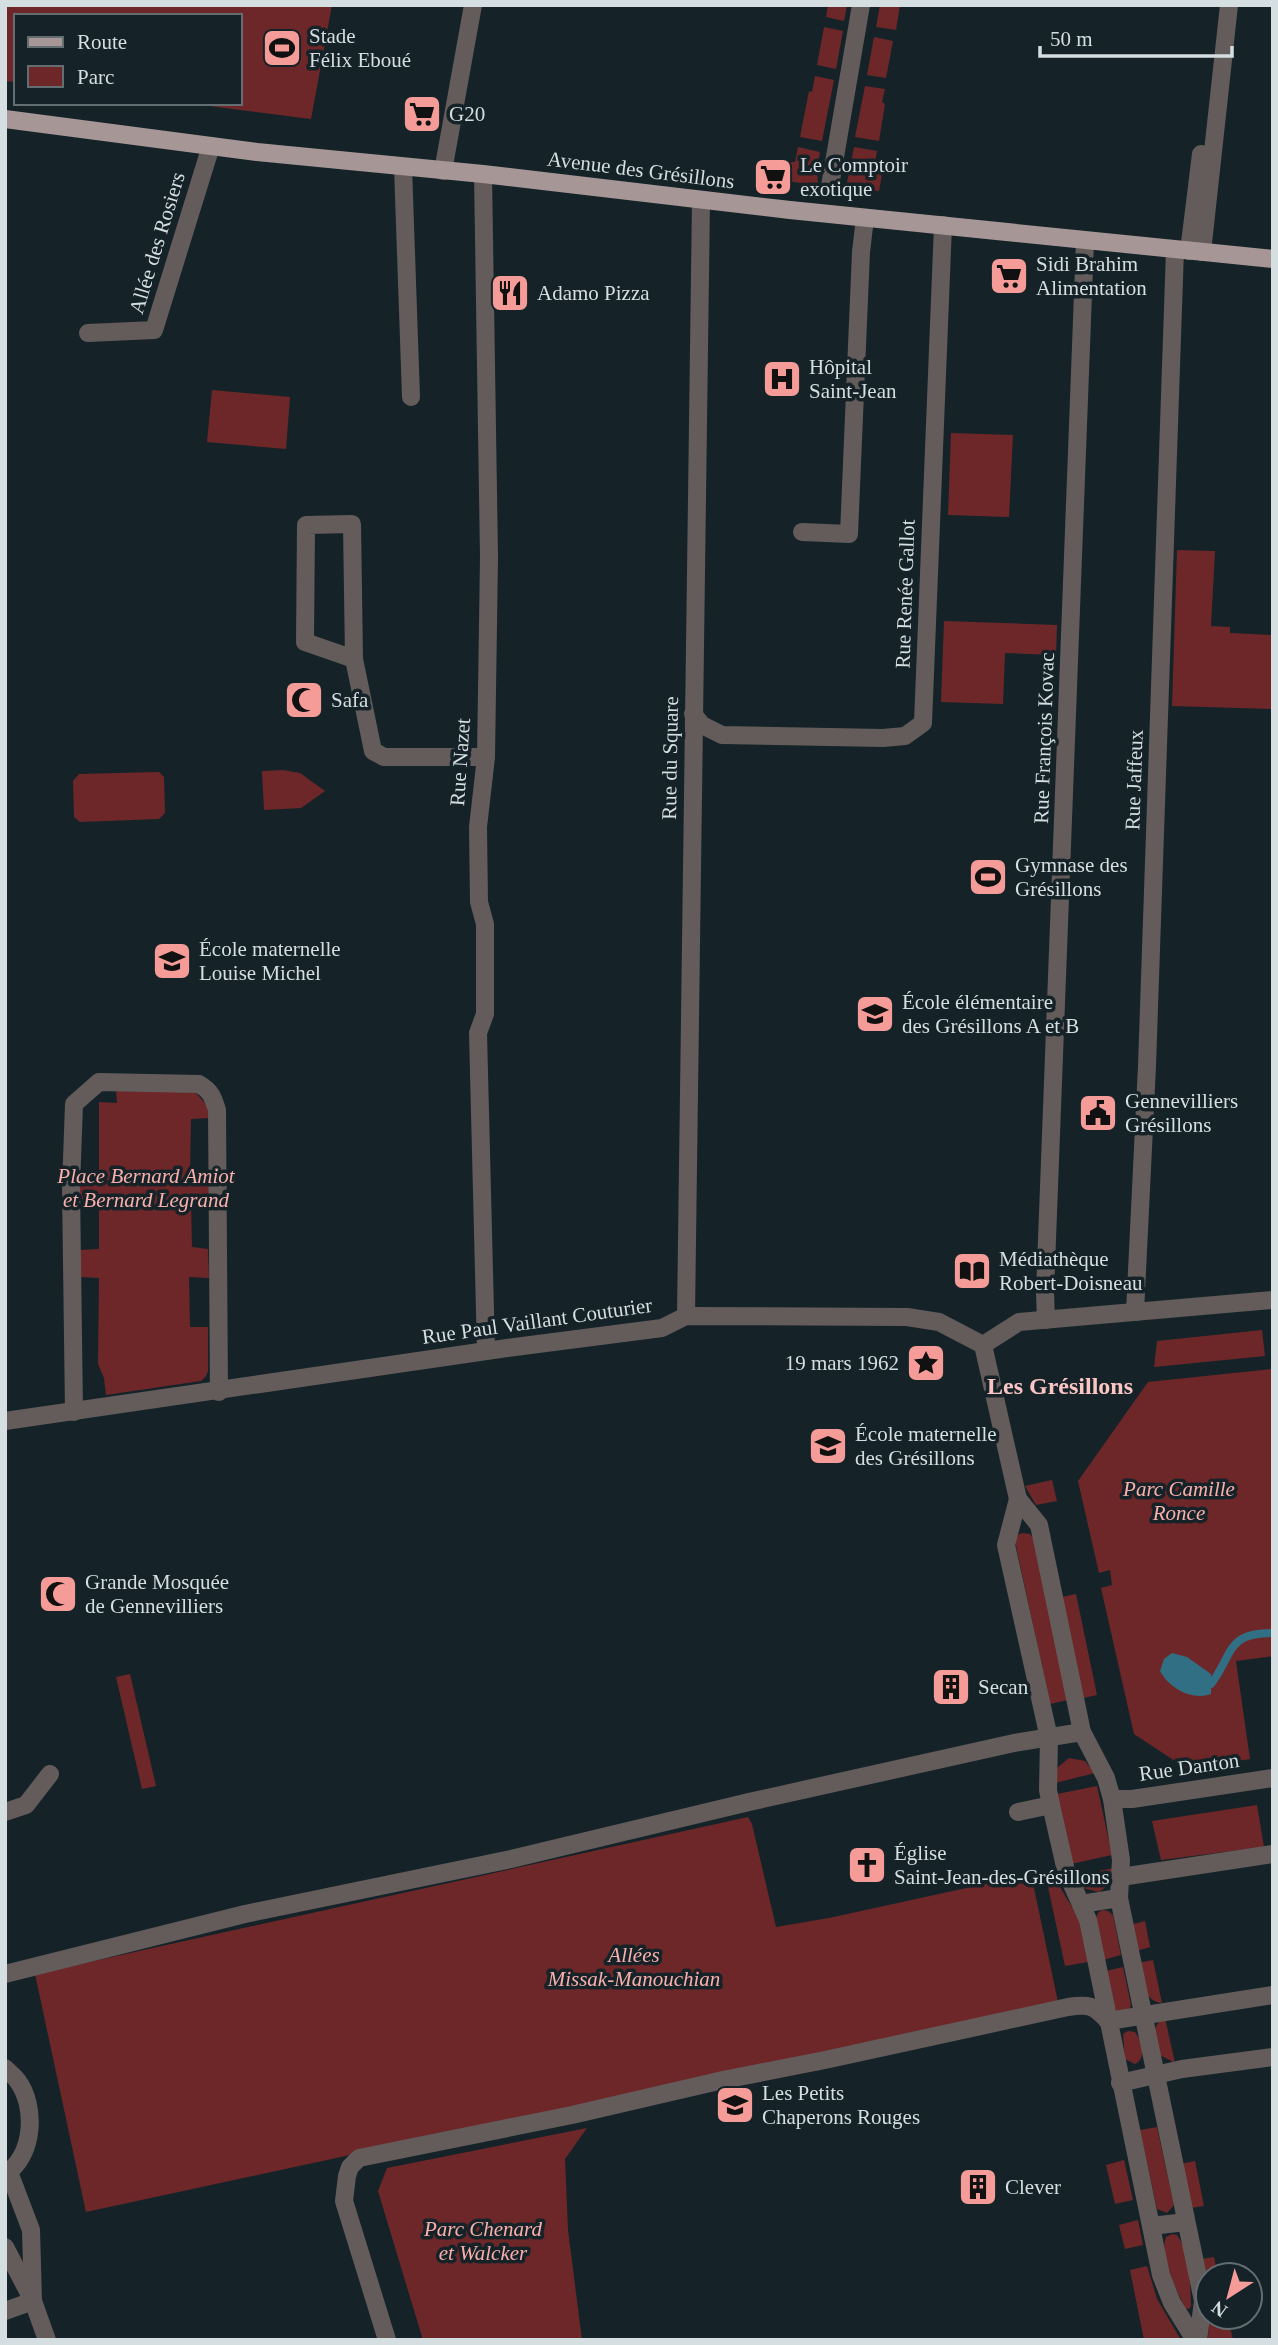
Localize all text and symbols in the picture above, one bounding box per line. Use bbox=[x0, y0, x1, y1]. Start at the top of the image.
legend bbox=[14, 14, 242, 105]
scale bar bbox=[1040, 14, 1232, 58]
place label: Stade Félix Eboué bbox=[309, 24, 411, 72]
sports icon: Stade Félix Eboué bbox=[261, 27, 303, 69]
text: 50 m bbox=[1050, 27, 1093, 51]
text: Route bbox=[77, 30, 127, 54]
text: Parc bbox=[77, 65, 114, 89]
supermarket icon: G20 bbox=[401, 93, 443, 135]
place label: G20 bbox=[449, 102, 485, 126]
street label: Avenue des Grésillons bbox=[546, 147, 736, 193]
place label: Le Comptoir exotique bbox=[800, 153, 908, 201]
supermarket icon: Le Comptoir exotique bbox=[752, 156, 794, 198]
street label: Allée des Rosiers bbox=[124, 169, 190, 317]
place label: Sidi Brahim Alimentation bbox=[1036, 252, 1147, 300]
supermarket icon: Sidi Brahim Alimentation bbox=[988, 255, 1030, 297]
restaurant icon: Adamo Pizza bbox=[489, 272, 531, 314]
place label: Adamo Pizza bbox=[537, 281, 650, 305]
place label: Hôpital Saint-Jean bbox=[809, 355, 897, 403]
hospital icon: Hôpital Saint-Jean bbox=[761, 358, 803, 400]
street label: Rue Renée Gallot bbox=[890, 519, 920, 669]
street label: Rue François Kovac bbox=[1029, 652, 1059, 824]
mosque icon: Safa bbox=[283, 679, 325, 721]
place label: Safa bbox=[331, 688, 369, 712]
street label: Rue du Square bbox=[657, 696, 683, 820]
street label: Rue Nazet bbox=[445, 717, 475, 807]
street label: Rue Jaffeux bbox=[1120, 729, 1148, 831]
place label: Gymnase des Grésillons bbox=[1015, 853, 1128, 901]
sports icon: Gymnase des Grésillons bbox=[967, 856, 1009, 898]
place label: École maternelle Louise Michel bbox=[199, 937, 341, 985]
school or university icon: École maternelle Louise Michel bbox=[151, 940, 193, 982]
place label: École élémentaire des Grésillons A et B bbox=[902, 990, 1079, 1038]
school or university icon: École élémentaire des Grésillons A et B bbox=[854, 993, 896, 1035]
place label: Gennevilliers Grésillons bbox=[1125, 1089, 1238, 1137]
public building icon: Gennevilliers Grésillons bbox=[1077, 1092, 1119, 1134]
park label: Place Bernard Amiot et Bernard Legrand bbox=[56, 1164, 236, 1212]
place label: Médiathèque Robert-Doisneau bbox=[999, 1247, 1143, 1295]
library icon: Médiathèque Robert-Doisneau bbox=[951, 1250, 993, 1292]
street label: Rue Paul Vaillant Couturier bbox=[420, 1293, 654, 1349]
place icon: 19 mars 1962 bbox=[905, 1342, 947, 1384]
place label: 19 mars 1962 bbox=[785, 1351, 899, 1375]
district label: Les Grésillons bbox=[987, 1373, 1133, 1399]
place label: École maternelle des Grésillons bbox=[855, 1422, 997, 1470]
school or university icon: École maternelle des Grésillons bbox=[807, 1425, 849, 1467]
park label: Parc Camille Ronce bbox=[1122, 1477, 1235, 1525]
place label: Grande Mosquée de Gennevilliers bbox=[85, 1570, 229, 1618]
mosque icon: Grande Mosquée de Gennevilliers bbox=[37, 1573, 79, 1615]
building icon: Secan bbox=[930, 1666, 972, 1708]
place label: Secan bbox=[978, 1675, 1029, 1699]
street label: Rue Danton bbox=[1137, 1748, 1241, 1786]
place label: Église Saint-Jean-des-Grésillons bbox=[894, 1841, 1110, 1889]
church icon: Église Saint-Jean-des-Grésillons bbox=[846, 1844, 888, 1886]
park label: Allées Missak-Manouchian bbox=[547, 1943, 720, 1991]
place label: Les Petits Chaperons Rouges bbox=[762, 2081, 920, 2129]
school or university icon: Les Petits Chaperons Rouges bbox=[714, 2084, 756, 2126]
building icon: Clever bbox=[957, 2166, 999, 2208]
place label: Clever bbox=[1005, 2175, 1061, 2199]
park label: Parc Chenard et Walcker bbox=[423, 2217, 543, 2265]
north arrow bbox=[1194, 2261, 1264, 2331]
text: N bbox=[1207, 2297, 1231, 2322]

